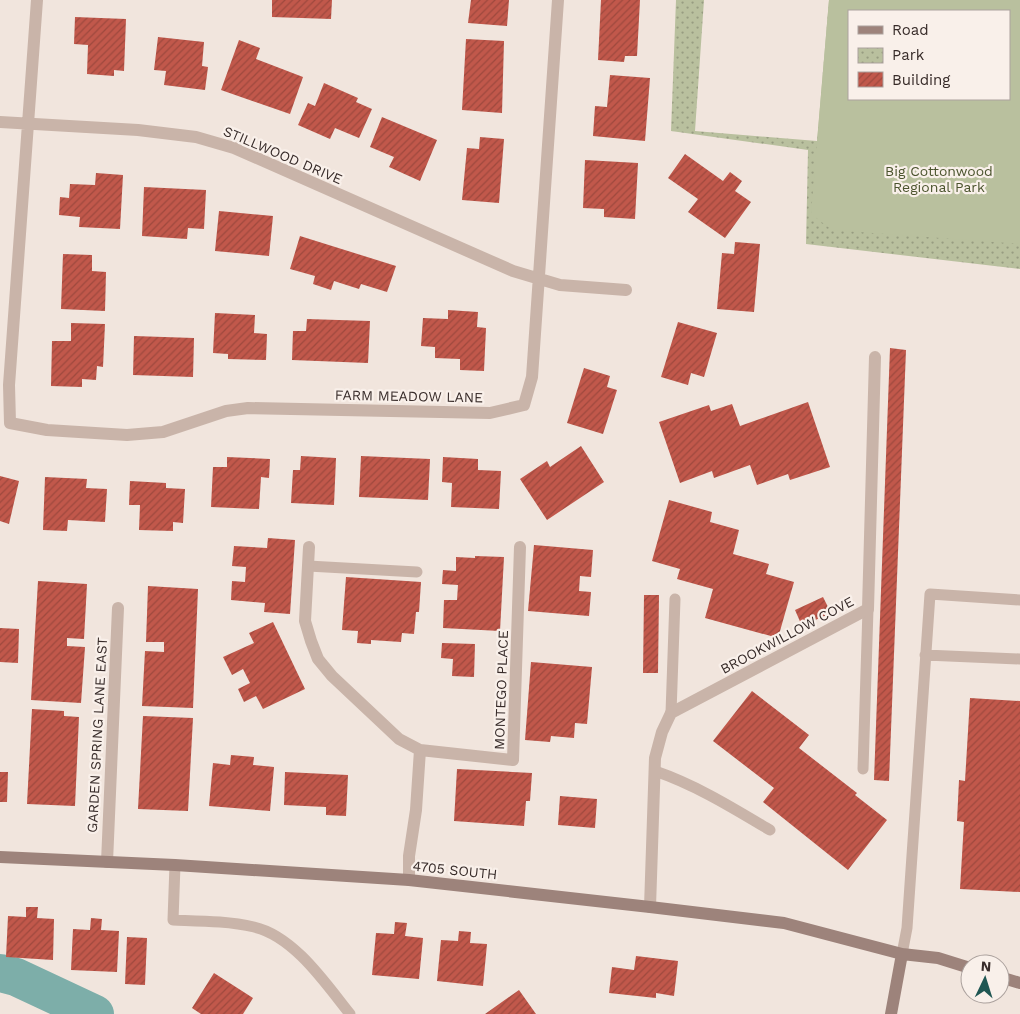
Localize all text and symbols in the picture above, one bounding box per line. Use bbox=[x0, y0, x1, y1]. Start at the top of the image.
legend bbox=[848, 10, 1010, 100]
text: Road bbox=[892, 21, 929, 39]
text: Park bbox=[892, 46, 925, 64]
text: Building bbox=[892, 71, 950, 89]
street label: STILLWOOD DRIVE bbox=[221, 123, 345, 187]
park label: Big Cottonwood Regional Park bbox=[885, 163, 993, 195]
street label: FARM MEADOW LANE bbox=[335, 387, 483, 405]
street label: BROOKWILLOW COVE bbox=[718, 593, 856, 677]
street label: MONTEGO PLACE bbox=[491, 630, 511, 750]
street label: GARDEN SPRING LANE EAST bbox=[84, 636, 110, 833]
street label: 4705 SOUTH bbox=[412, 858, 498, 882]
north arrow bbox=[960, 954, 1010, 1004]
text: N bbox=[980, 958, 992, 974]

